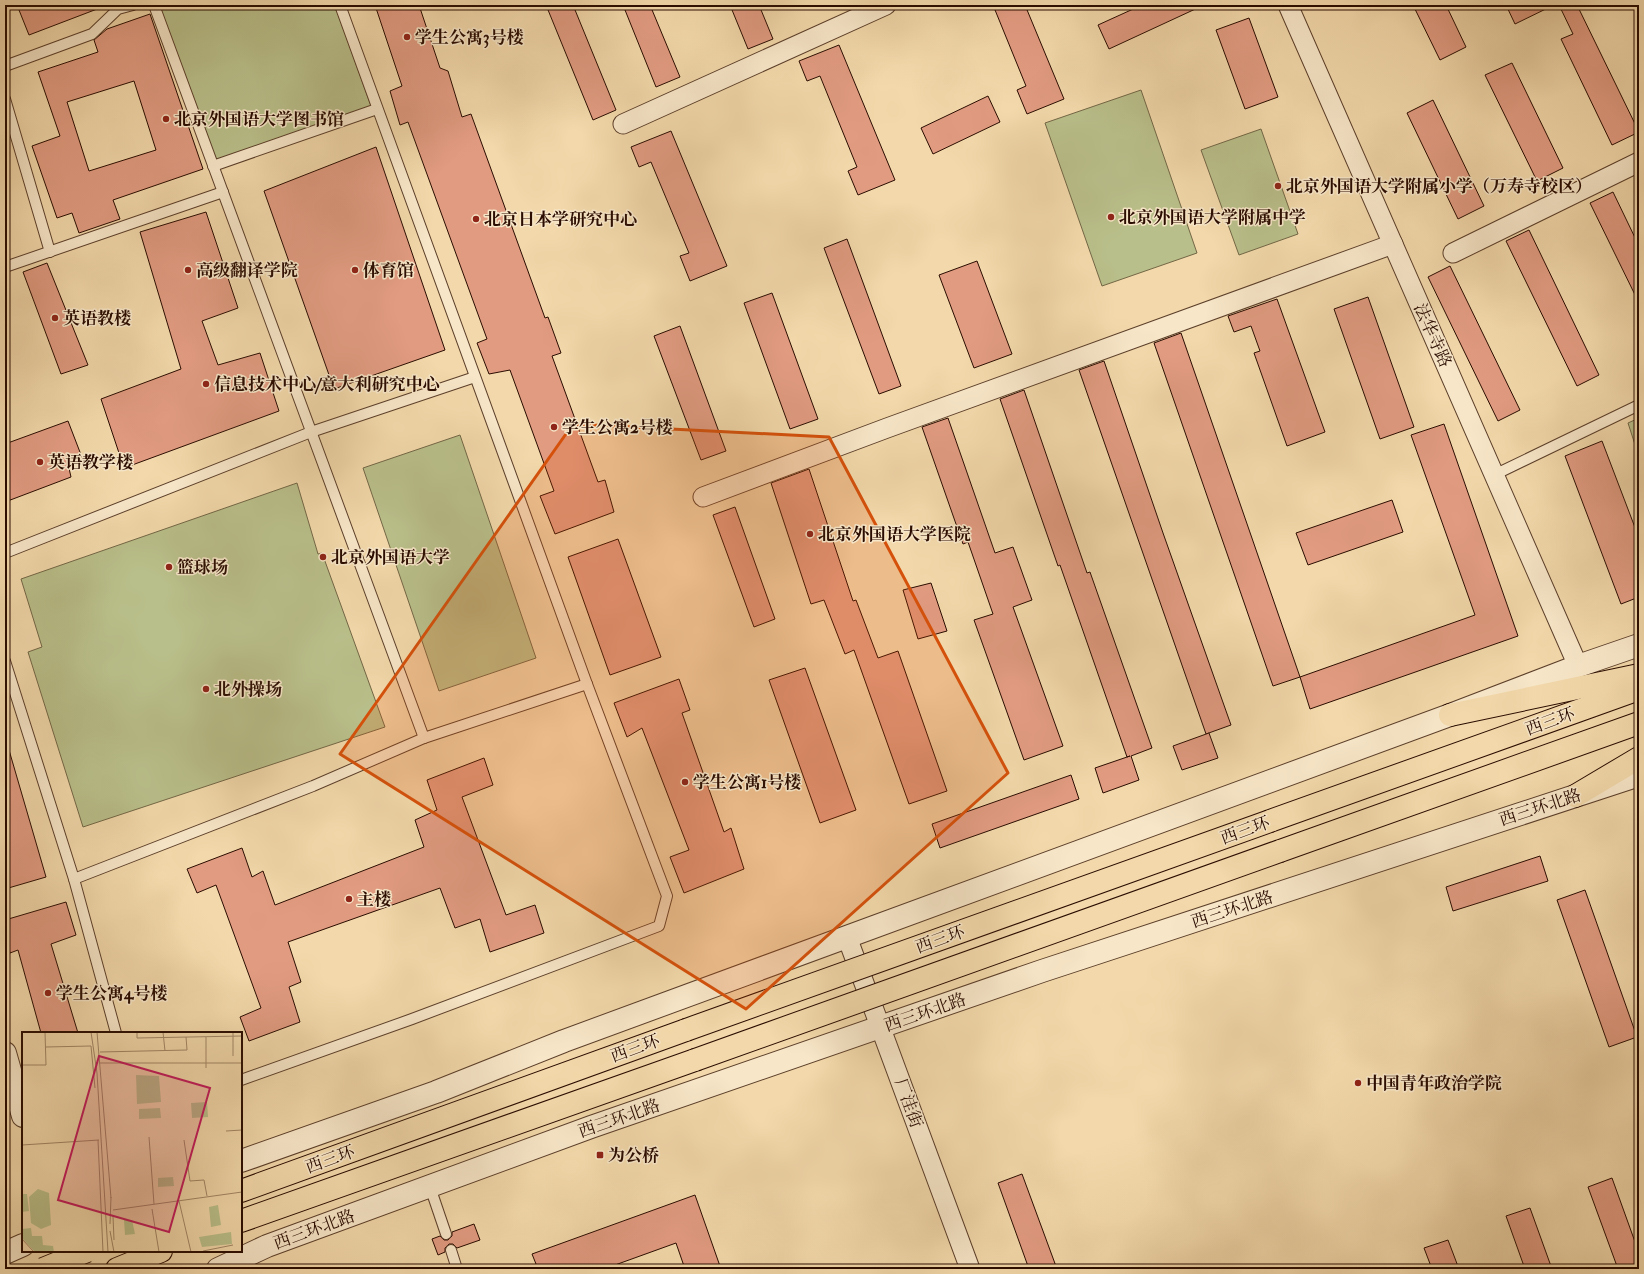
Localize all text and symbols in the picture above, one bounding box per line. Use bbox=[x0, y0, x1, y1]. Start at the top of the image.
place label: 学生公寓3号楼 bbox=[415, 27, 524, 48]
marker: 学生公寓3号楼 bbox=[402, 32, 412, 42]
place label: 北京外国语大学图书馆 bbox=[174, 109, 344, 130]
marker: 北京外国语大学图书馆 bbox=[161, 114, 171, 124]
place label: 北京外国语大学附属小学（万寿寺校区） bbox=[1286, 176, 1592, 197]
marker: 北京外国语大学附属小学（万寿寺校区） bbox=[1273, 181, 1283, 191]
place label: 北京外国语大学附属中学 bbox=[1119, 207, 1306, 228]
place label: 北京日本学研究中心 bbox=[484, 209, 637, 230]
marker: 北京外国语大学附属中学 bbox=[1106, 212, 1116, 222]
marker: 北京日本学研究中心 bbox=[471, 214, 481, 224]
place label: 高级翻译学院 bbox=[196, 260, 298, 281]
place label: 体育馆 bbox=[363, 260, 414, 281]
marker: 高级翻译学院 bbox=[183, 265, 193, 275]
marker: 体育馆 bbox=[350, 265, 360, 275]
street label: 法华寺路 bbox=[1409, 300, 1456, 371]
place label: 英语教楼 bbox=[63, 308, 131, 329]
marker: 英语教楼 bbox=[50, 313, 60, 323]
place label: 信息技术中心/意大利研究中心 bbox=[214, 374, 439, 395]
marker: 信息技术中心/意大利研究中心 bbox=[201, 379, 211, 389]
place label: 学生公寓2号楼 bbox=[562, 417, 673, 438]
marker: 学生公寓2号楼 bbox=[549, 422, 559, 432]
place label: 英语教学楼 bbox=[48, 452, 133, 473]
marker: 英语教学楼 bbox=[35, 457, 45, 467]
place label: 北京外国语大学医院 bbox=[818, 524, 971, 545]
marker: 北京外国语大学医院 bbox=[805, 529, 815, 539]
place label: 北京外国语大学 bbox=[331, 547, 450, 568]
marker: 北京外国语大学 bbox=[318, 552, 328, 562]
place label: 篮球场 bbox=[177, 557, 228, 578]
marker: 篮球场 bbox=[164, 562, 174, 572]
place label: 北外操场 bbox=[214, 679, 282, 700]
marker: 北外操场 bbox=[201, 684, 211, 694]
street label: 西三环 bbox=[1523, 703, 1578, 740]
place label: 学生公寓1号楼 bbox=[693, 772, 801, 793]
marker: 学生公寓1号楼 bbox=[680, 777, 690, 787]
street label: 西三环北路 bbox=[1496, 784, 1584, 831]
street label: 西三环 bbox=[1218, 812, 1273, 849]
street label: 西三环北路 bbox=[1188, 886, 1276, 933]
place label: 主楼 bbox=[357, 889, 391, 910]
marker: 主楼 bbox=[344, 894, 354, 904]
street label: 西三环 bbox=[913, 921, 968, 958]
place label: 学生公寓4号楼 bbox=[56, 983, 167, 1004]
marker: 学生公寓4号楼 bbox=[43, 988, 53, 998]
street label: 西三环北路 bbox=[882, 989, 969, 1036]
street label: 西三环 bbox=[608, 1030, 663, 1067]
inset map bbox=[22, 1032, 242, 1252]
place label: 中国青年政治学院 bbox=[1366, 1073, 1502, 1094]
street label: 厂洼街 bbox=[890, 1076, 927, 1131]
marker: 中国青年政治学院 bbox=[1353, 1078, 1363, 1088]
street label: 西三环北路 bbox=[576, 1095, 663, 1142]
street label: 西三环 bbox=[303, 1141, 358, 1178]
place label: 为公桥 bbox=[608, 1145, 659, 1166]
marker: 为公桥 bbox=[595, 1150, 605, 1160]
street label: 西三环北路 bbox=[271, 1205, 358, 1254]

